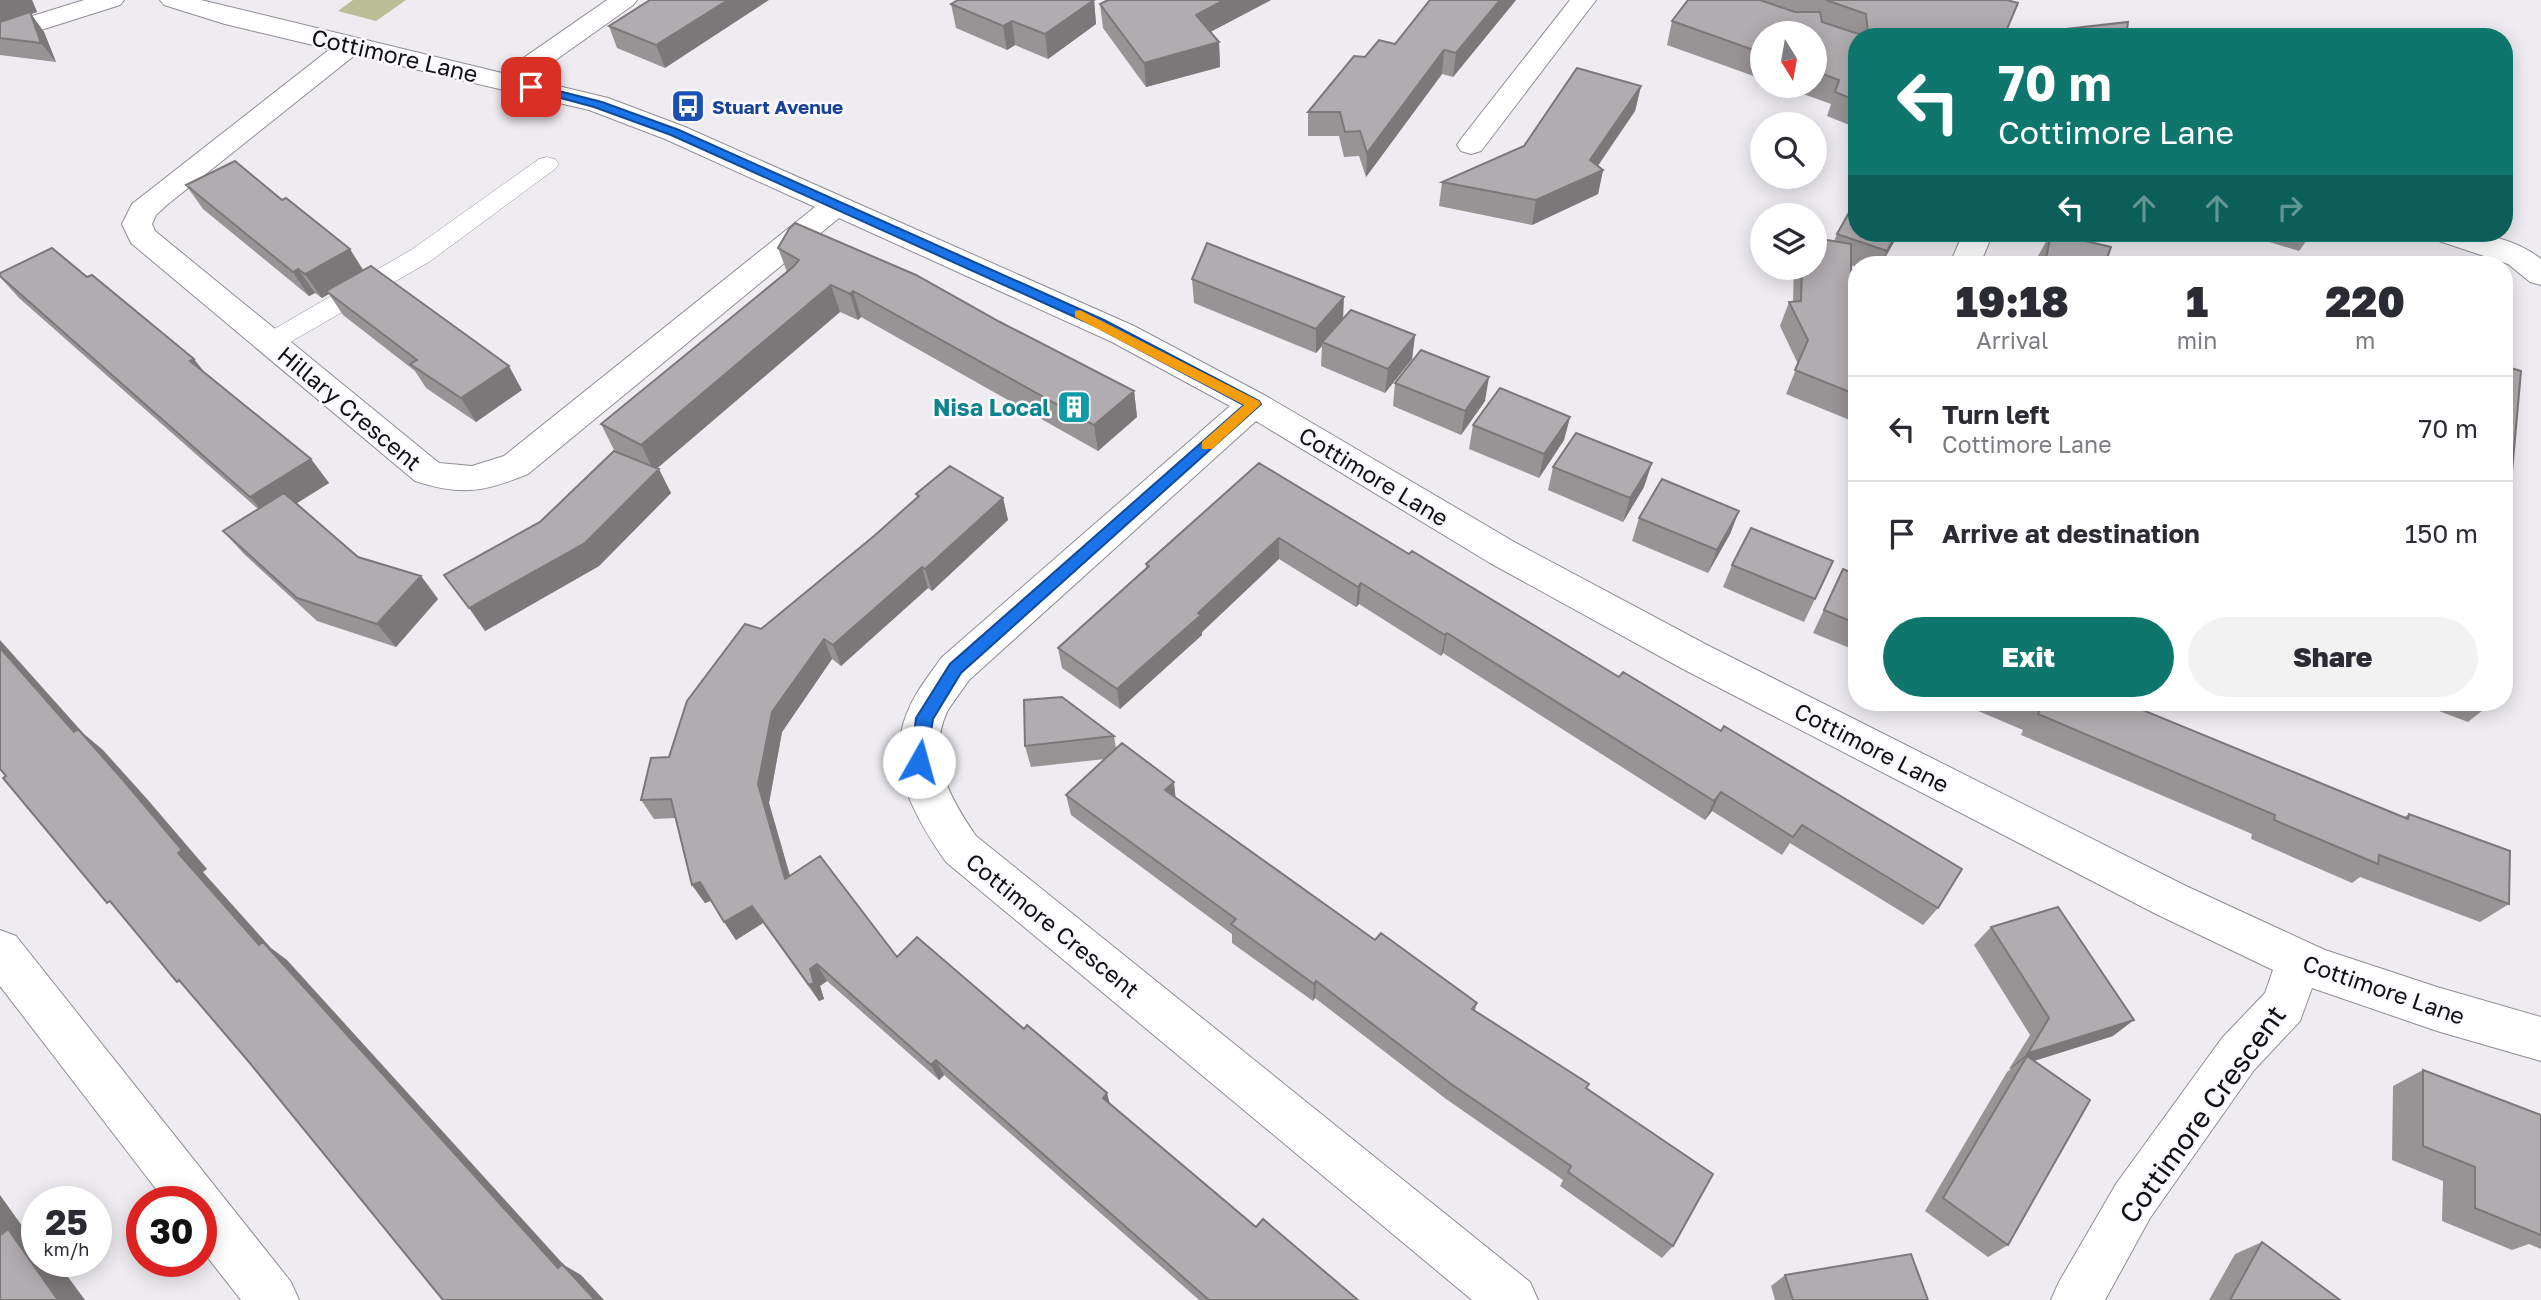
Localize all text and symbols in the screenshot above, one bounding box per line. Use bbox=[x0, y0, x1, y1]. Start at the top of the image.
north arrow bbox=[1750, 21, 1827, 98]
map controls bbox=[1750, 21, 1827, 280]
street label: Cottimore Lane bbox=[309, 22, 481, 88]
text: 70 m bbox=[1998, 53, 2112, 112]
icon: left bbox=[1883, 56, 1974, 147]
pin bbox=[501, 57, 561, 117]
icon: arrive bbox=[512, 68, 550, 106]
bus stop icon: Stuart Avenue bbox=[669, 87, 707, 125]
place label: Stuart Avenue bbox=[712, 95, 843, 118]
button: search bbox=[1750, 112, 1827, 189]
text: Cottimore Lane bbox=[1998, 113, 2234, 151]
icon: left bbox=[2052, 189, 2090, 227]
icon: ahead bbox=[2125, 189, 2163, 227]
icon: ahead bbox=[2198, 189, 2236, 227]
icon: right bbox=[2271, 189, 2309, 227]
button: layers bbox=[1750, 203, 1827, 280]
text: 19:18 bbox=[1956, 276, 2069, 326]
text: 1 bbox=[2186, 276, 2208, 326]
text: 220 bbox=[2325, 276, 2405, 326]
text: Arrival bbox=[1976, 326, 2048, 354]
text: min bbox=[2177, 326, 2217, 354]
text: m bbox=[2355, 326, 2375, 354]
street label: Hillary Crescent bbox=[273, 340, 427, 476]
building icon: Nisa Local bbox=[1055, 388, 1093, 426]
place label: Nisa Local bbox=[933, 393, 1050, 421]
text: Turn left bbox=[1942, 399, 2050, 430]
icon: left bbox=[1883, 410, 1921, 448]
text: 70 m bbox=[2419, 413, 2478, 444]
street label: Cottimore Lane bbox=[1294, 420, 1454, 532]
text: Cottimore Lane bbox=[1942, 430, 2112, 458]
icon: arrive bbox=[1883, 515, 1921, 553]
text: Arrive at destination bbox=[1942, 518, 2200, 549]
text: 150 m bbox=[2405, 518, 2478, 549]
button: Exit bbox=[1883, 617, 2174, 697]
button: Share bbox=[2188, 617, 2478, 697]
street label: Cottimore Lane bbox=[1790, 696, 1954, 798]
position arrow bbox=[882, 725, 956, 799]
street label: Cottimore Crescent bbox=[961, 847, 1145, 1003]
street label: Cottimore Lane bbox=[2299, 948, 2469, 1030]
street label: Cottimore Crescent bbox=[2112, 999, 2292, 1229]
speed limit sign: 30 bbox=[126, 1186, 217, 1277]
text: 25 bbox=[45, 1201, 88, 1243]
text: km/h bbox=[44, 1238, 89, 1260]

